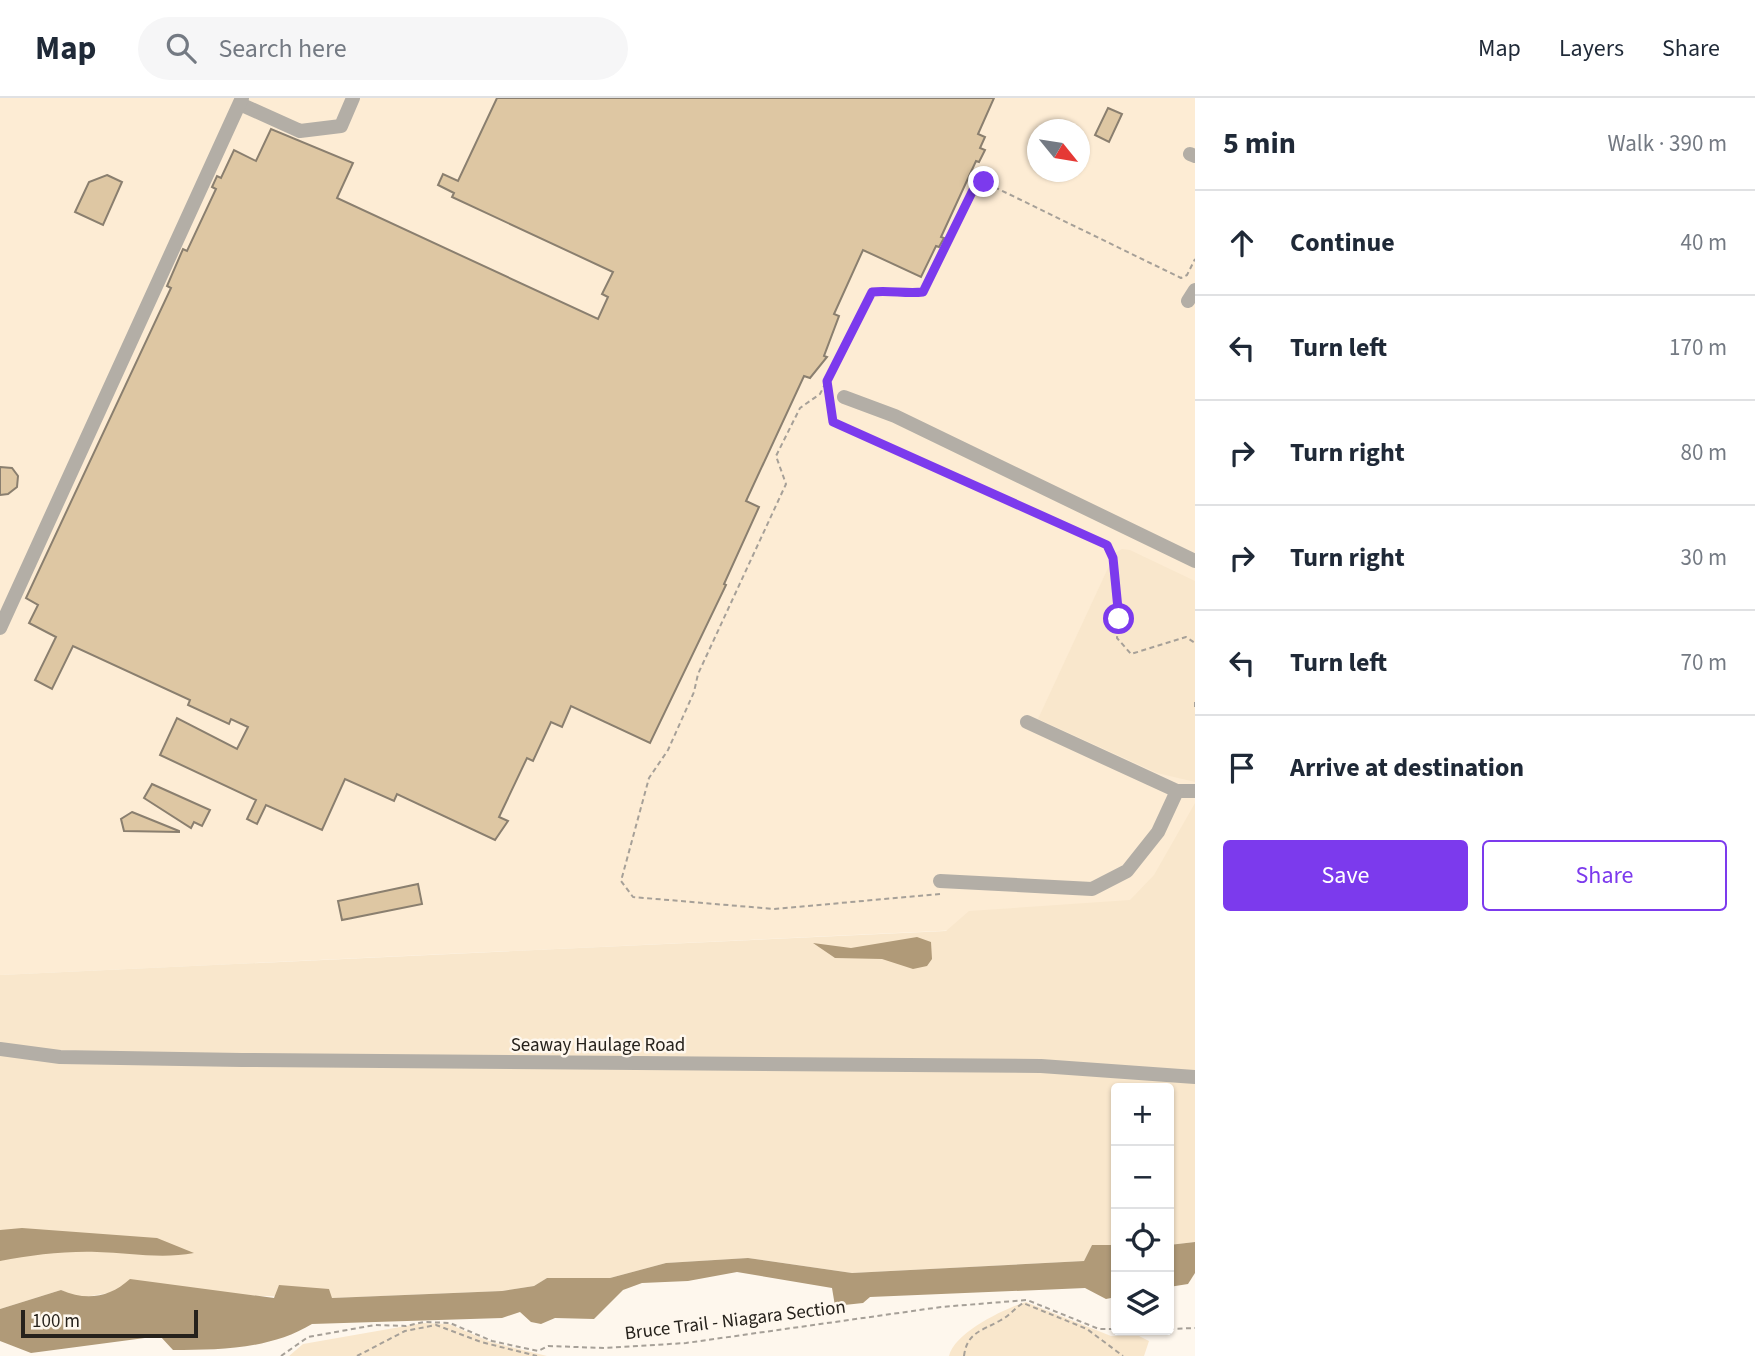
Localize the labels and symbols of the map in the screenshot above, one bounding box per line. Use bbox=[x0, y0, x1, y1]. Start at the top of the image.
north arrow bbox=[1027, 119, 1090, 182]
route end bbox=[968, 166, 999, 197]
route start bbox=[1103, 603, 1134, 634]
street label: Seaway Haulage Road bbox=[511, 1032, 685, 1059]
street label: Bruce Trail - Niagara Section bbox=[623, 1294, 847, 1347]
scale bar bbox=[21, 1307, 198, 1339]

